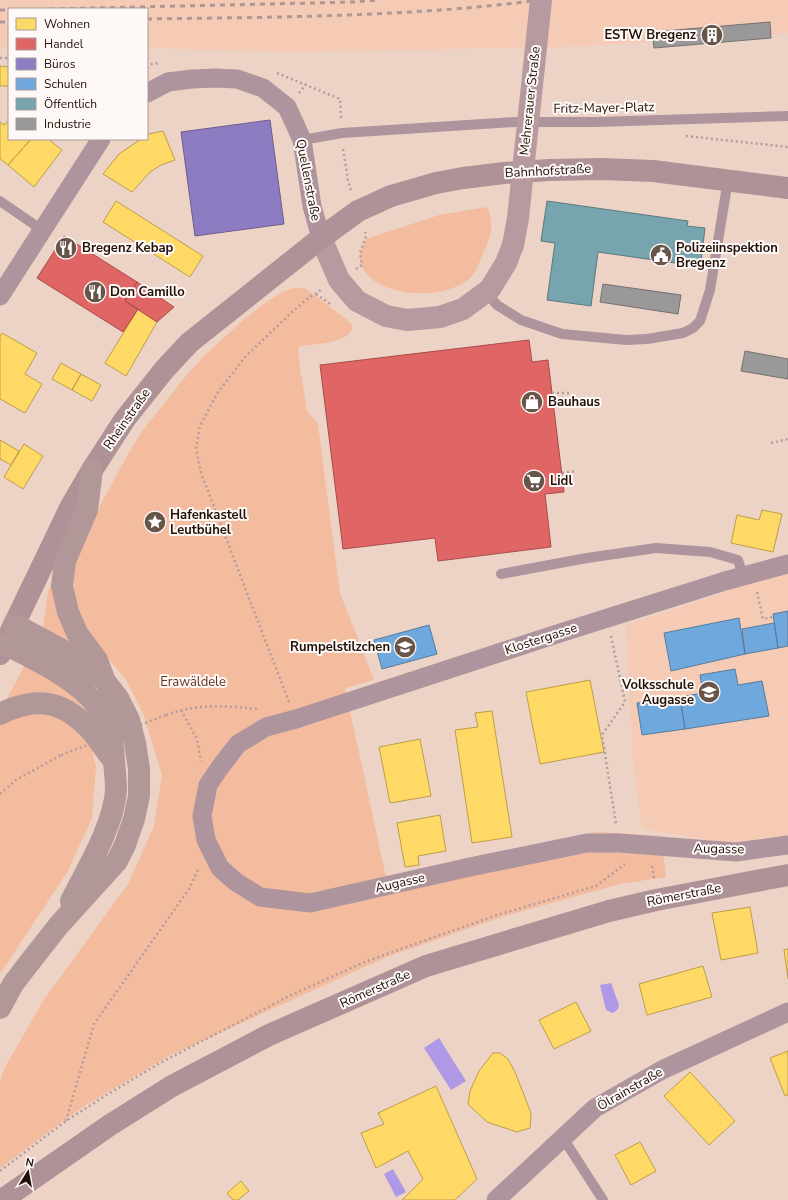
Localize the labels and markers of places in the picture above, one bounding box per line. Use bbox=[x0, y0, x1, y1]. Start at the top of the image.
building icon: ESTW Bregenz bbox=[699, 22, 725, 48]
place label: ESTW Bregenz bbox=[604, 26, 696, 44]
restaurant icon: Bregenz Kebap bbox=[53, 235, 79, 261]
place label: Bregenz Kebap bbox=[82, 239, 174, 257]
place label: Polizeiinspektion Bregenz bbox=[676, 239, 778, 272]
public building icon: Polizeiinspektion Bregenz bbox=[648, 242, 674, 268]
restaurant icon: Don Camillo bbox=[82, 279, 108, 305]
place label: Don Camillo bbox=[110, 283, 185, 301]
shop icon: Bauhaus bbox=[519, 389, 545, 415]
place label: Bauhaus bbox=[548, 393, 600, 411]
supermarket icon: Lidl bbox=[521, 468, 547, 494]
place label: Lidl bbox=[550, 472, 573, 490]
place label: Hafenkastell Leutbühel bbox=[170, 506, 248, 539]
place icon: Hafenkastell Leutbühel bbox=[142, 509, 168, 535]
school or university icon: Rumpelstilzchen bbox=[392, 634, 418, 660]
place label: Rumpelstilzchen bbox=[290, 638, 390, 656]
place label: Volksschule Augasse bbox=[621, 676, 694, 709]
school or university icon: Volksschule Augasse bbox=[696, 679, 722, 705]

